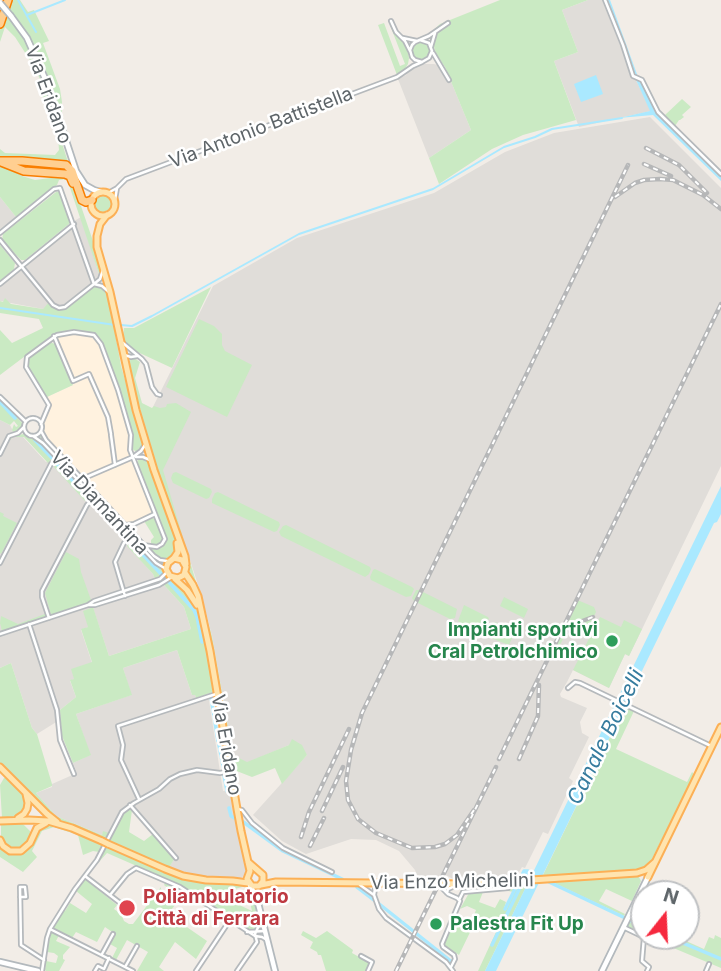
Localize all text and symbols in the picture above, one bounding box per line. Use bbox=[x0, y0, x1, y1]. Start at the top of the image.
street label: Via Eridano bbox=[20, 43, 76, 147]
street label: Via Antonio Battistella bbox=[166, 82, 356, 174]
street label: Via Diamantina bbox=[45, 446, 153, 560]
place label: Impianti sportivi Cral Petrolchimico bbox=[428, 619, 598, 663]
marker: Impianti sportivi Cral Petrolchimico bbox=[604, 633, 620, 649]
water label: Canale Boicelli bbox=[562, 665, 650, 809]
street label: Via Eridano bbox=[206, 693, 246, 797]
street label: Via Enzo Michelini bbox=[370, 869, 534, 895]
north arrow bbox=[630, 880, 700, 950]
text: N bbox=[661, 883, 681, 910]
place label: Poliambulatorio Città di Ferrara bbox=[143, 886, 289, 930]
marker: Poliambulatorio Città di Ferrara bbox=[117, 898, 137, 918]
place label: Palestra Fit Up bbox=[450, 913, 584, 935]
marker: Palestra Fit Up bbox=[428, 916, 444, 932]

